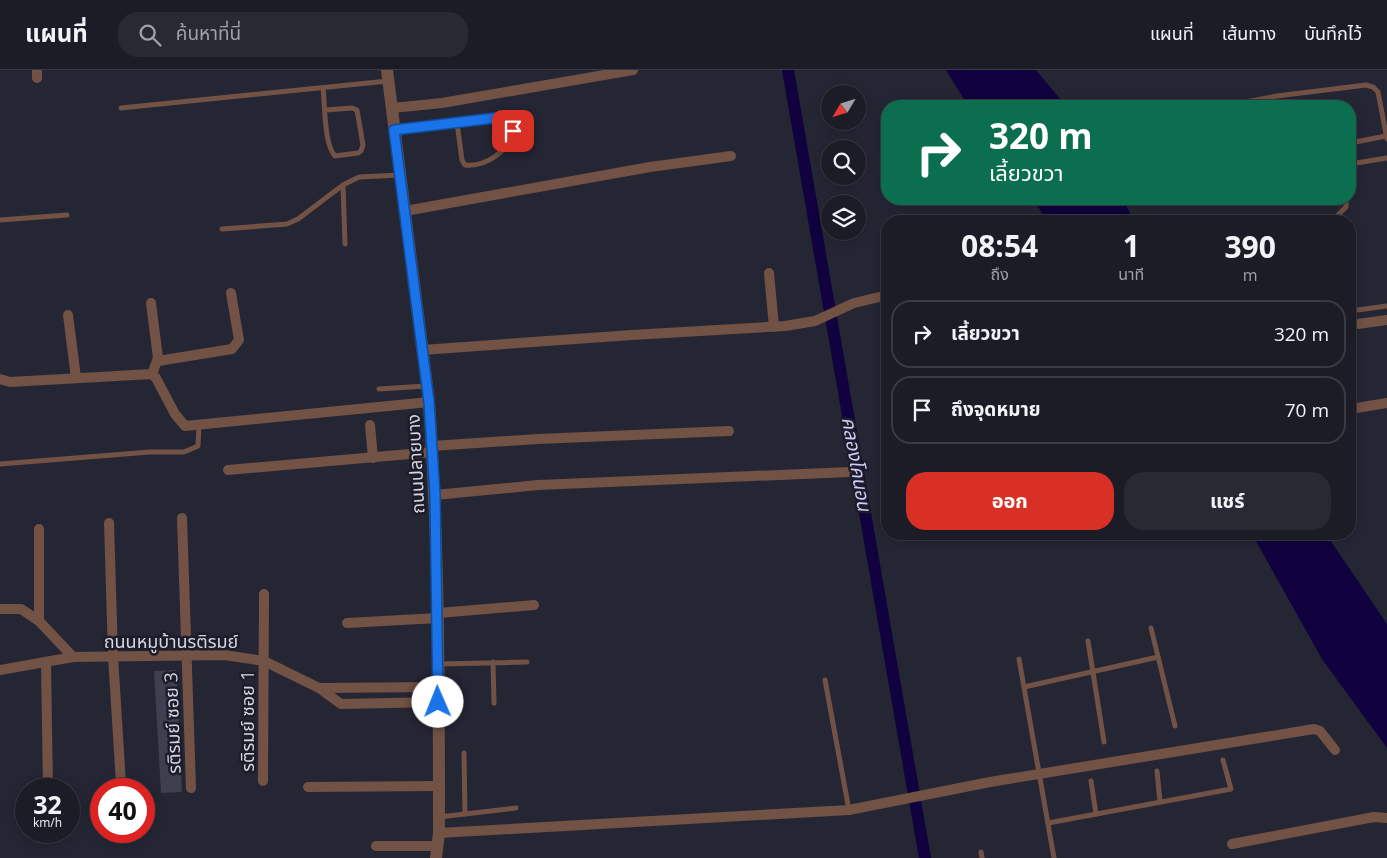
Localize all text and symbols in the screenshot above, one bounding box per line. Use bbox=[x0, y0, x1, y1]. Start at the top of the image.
search box bbox=[118, 12, 468, 57]
text: แผนที่ bbox=[25, 16, 88, 49]
text: ค้นหาที่นี่ bbox=[176, 20, 241, 46]
icon: search bbox=[136, 21, 164, 49]
text: แผนที่ bbox=[1150, 21, 1194, 45]
text: เส้นทาง bbox=[1222, 21, 1276, 45]
text: บันทึกไว้ bbox=[1304, 21, 1362, 45]
north arrow bbox=[821, 85, 866, 130]
map controls bbox=[821, 85, 866, 240]
pin bbox=[492, 110, 534, 152]
text: 320 m bbox=[989, 112, 1093, 159]
icon: arrive bbox=[499, 117, 527, 145]
icon: right bbox=[906, 120, 971, 185]
button: search bbox=[821, 140, 866, 185]
text: เลี้ยวขวา bbox=[989, 157, 1064, 187]
button: layers bbox=[821, 195, 866, 240]
text: 08:54 bbox=[961, 225, 1038, 266]
text: 1 bbox=[1123, 225, 1140, 266]
text: 390 bbox=[1224, 226, 1276, 267]
text: ถึง bbox=[991, 263, 1009, 285]
text: นาที bbox=[1118, 263, 1144, 285]
text: m bbox=[1243, 264, 1258, 286]
icon: right bbox=[908, 320, 936, 348]
text: เลี้ยวขวา bbox=[951, 320, 1020, 346]
text: 320 m bbox=[1274, 321, 1329, 347]
icon: arrive bbox=[908, 396, 936, 424]
text: ถึงจุดหมาย bbox=[951, 396, 1041, 422]
text: 70 m bbox=[1285, 397, 1329, 423]
street label: ถนนปลายบาง bbox=[400, 413, 430, 515]
water label: คลองโคนอน bbox=[836, 415, 878, 514]
button: ออก bbox=[906, 472, 1114, 530]
button: แชร์ bbox=[1124, 472, 1331, 530]
street label: ถนนหมูบ้านรติรมย์ bbox=[104, 629, 238, 654]
street label: รติรมย์ ซอย 1 bbox=[235, 670, 259, 772]
street label: รติรมย์ ซอย 3 bbox=[158, 672, 186, 774]
position arrow bbox=[411, 675, 463, 727]
speed limit sign: 40 bbox=[90, 778, 155, 843]
text: 32 bbox=[33, 787, 62, 821]
text: km/h bbox=[33, 814, 62, 831]

